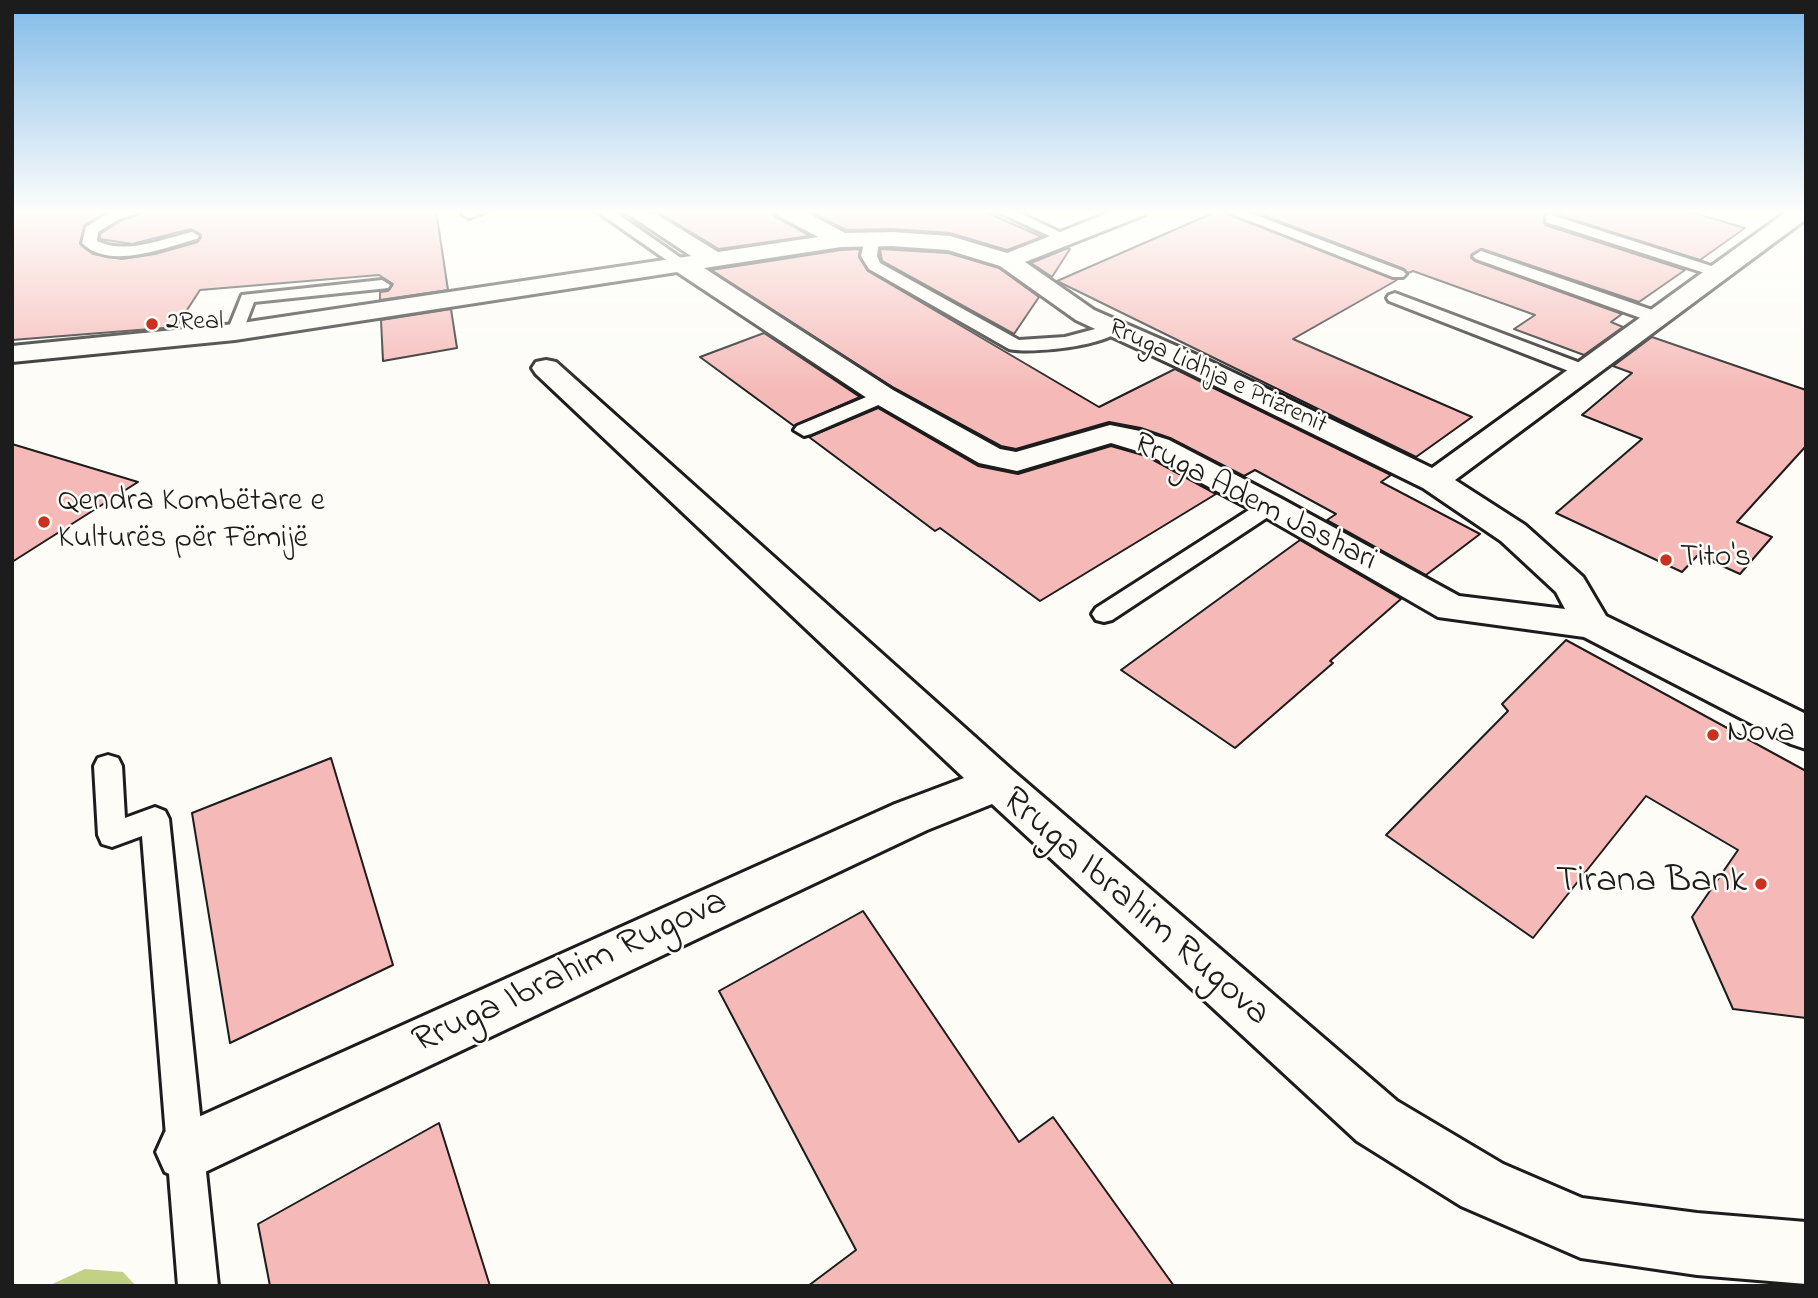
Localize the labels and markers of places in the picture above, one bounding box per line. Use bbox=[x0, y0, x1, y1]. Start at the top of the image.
place label: 2Real bbox=[166, 308, 223, 340]
marker: 2Real bbox=[144, 316, 160, 332]
place label: Qendra Kombëtare e Kulturës për Fëmijë bbox=[58, 485, 325, 560]
marker: Qendra Kombëtare e Kulturës për Fëmijë bbox=[36, 514, 52, 530]
place label: Tito's bbox=[1680, 541, 1751, 579]
marker: Tito's bbox=[1658, 552, 1674, 568]
place label: Nova bbox=[1727, 716, 1795, 754]
marker: Nova bbox=[1705, 727, 1721, 743]
place label: Tirana Bank bbox=[1556, 861, 1747, 907]
marker: Tirana Bank bbox=[1753, 876, 1769, 892]

